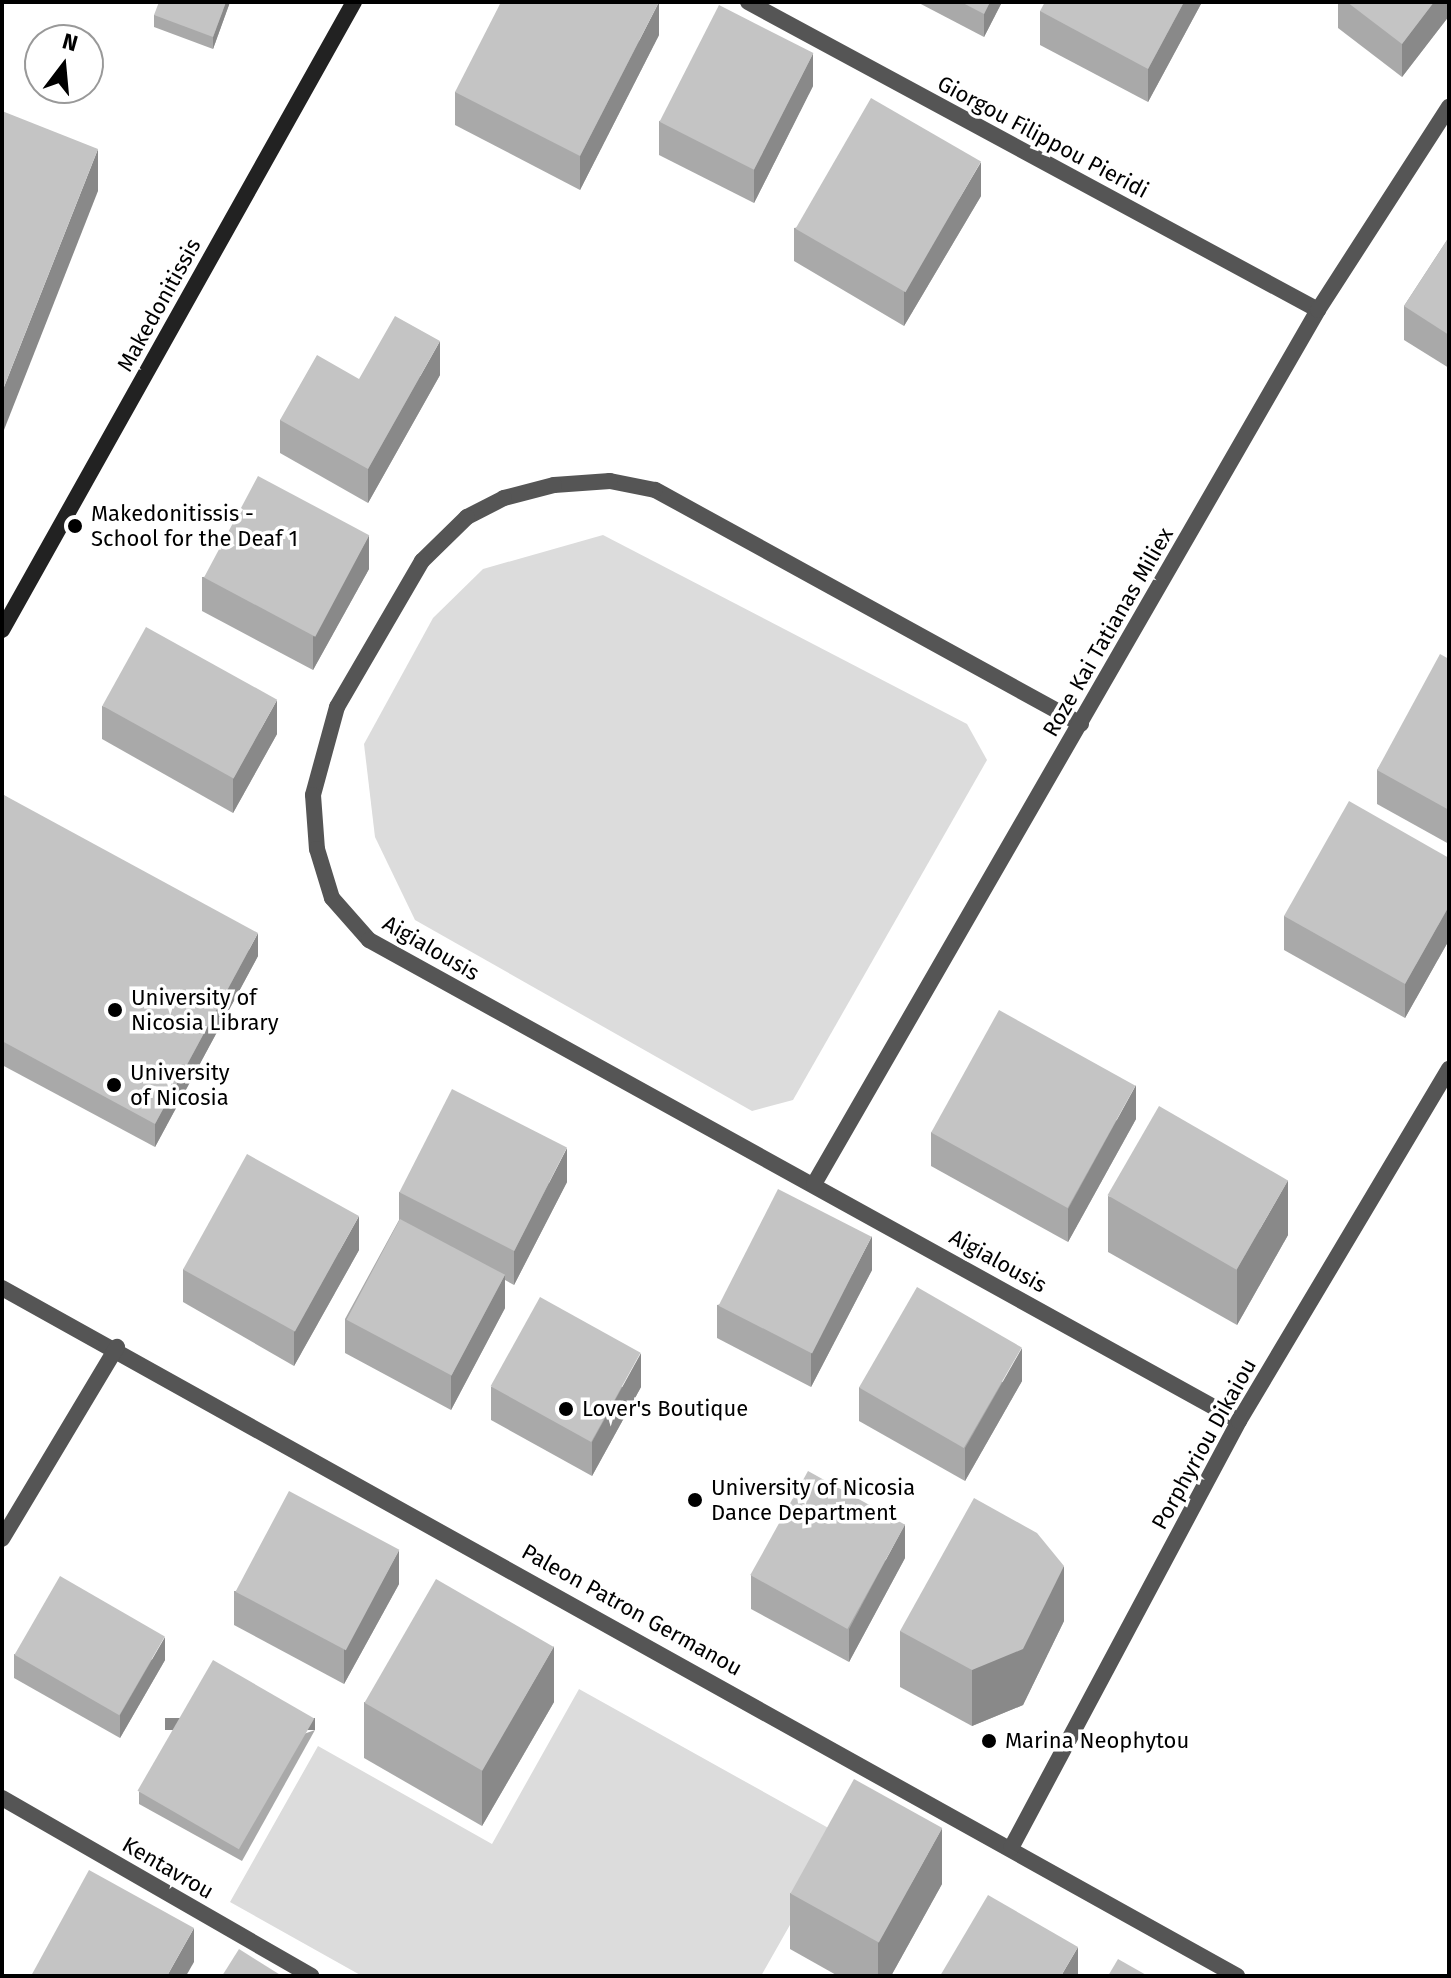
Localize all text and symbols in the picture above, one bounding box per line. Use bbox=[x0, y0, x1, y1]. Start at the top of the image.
north arrow bbox=[24, 24, 104, 104]
text: N bbox=[59, 27, 81, 57]
street label: Giorgou Filippou Pieridi bbox=[933, 70, 1153, 204]
street label: Makedonitissis bbox=[112, 234, 206, 376]
place label: Makedonitissis - School for the Deaf 1 bbox=[91, 500, 298, 552]
marker: Makedonitissis - School for the Deaf 1 bbox=[66, 517, 84, 535]
street label: Roze Kai Tatianas Miliex bbox=[1037, 523, 1179, 741]
street label: Aigialousis bbox=[378, 910, 484, 986]
place label: University of Nicosia Library bbox=[131, 984, 279, 1036]
marker: University of Nicosia Library bbox=[106, 1001, 124, 1019]
place label: University of Nicosia bbox=[130, 1059, 230, 1110]
marker: University of Nicosia bbox=[105, 1076, 123, 1094]
street label: Aigialousis bbox=[945, 1224, 1051, 1298]
street label: Porphyriou Dikaiou bbox=[1146, 1354, 1262, 1534]
place label: Lover's Boutique bbox=[582, 1396, 748, 1422]
marker: Lover's Boutique bbox=[557, 1400, 575, 1418]
place label: University of Nicosia Dance Department bbox=[711, 1474, 915, 1526]
marker: University of Nicosia Dance Department bbox=[686, 1491, 704, 1509]
street label: Paleon Patron Germanou bbox=[517, 1538, 747, 1682]
place label: Marina Neophytou bbox=[1005, 1728, 1189, 1754]
marker: Marina Neophytou bbox=[980, 1732, 998, 1750]
street label: Kentavrou bbox=[118, 1831, 218, 1905]

